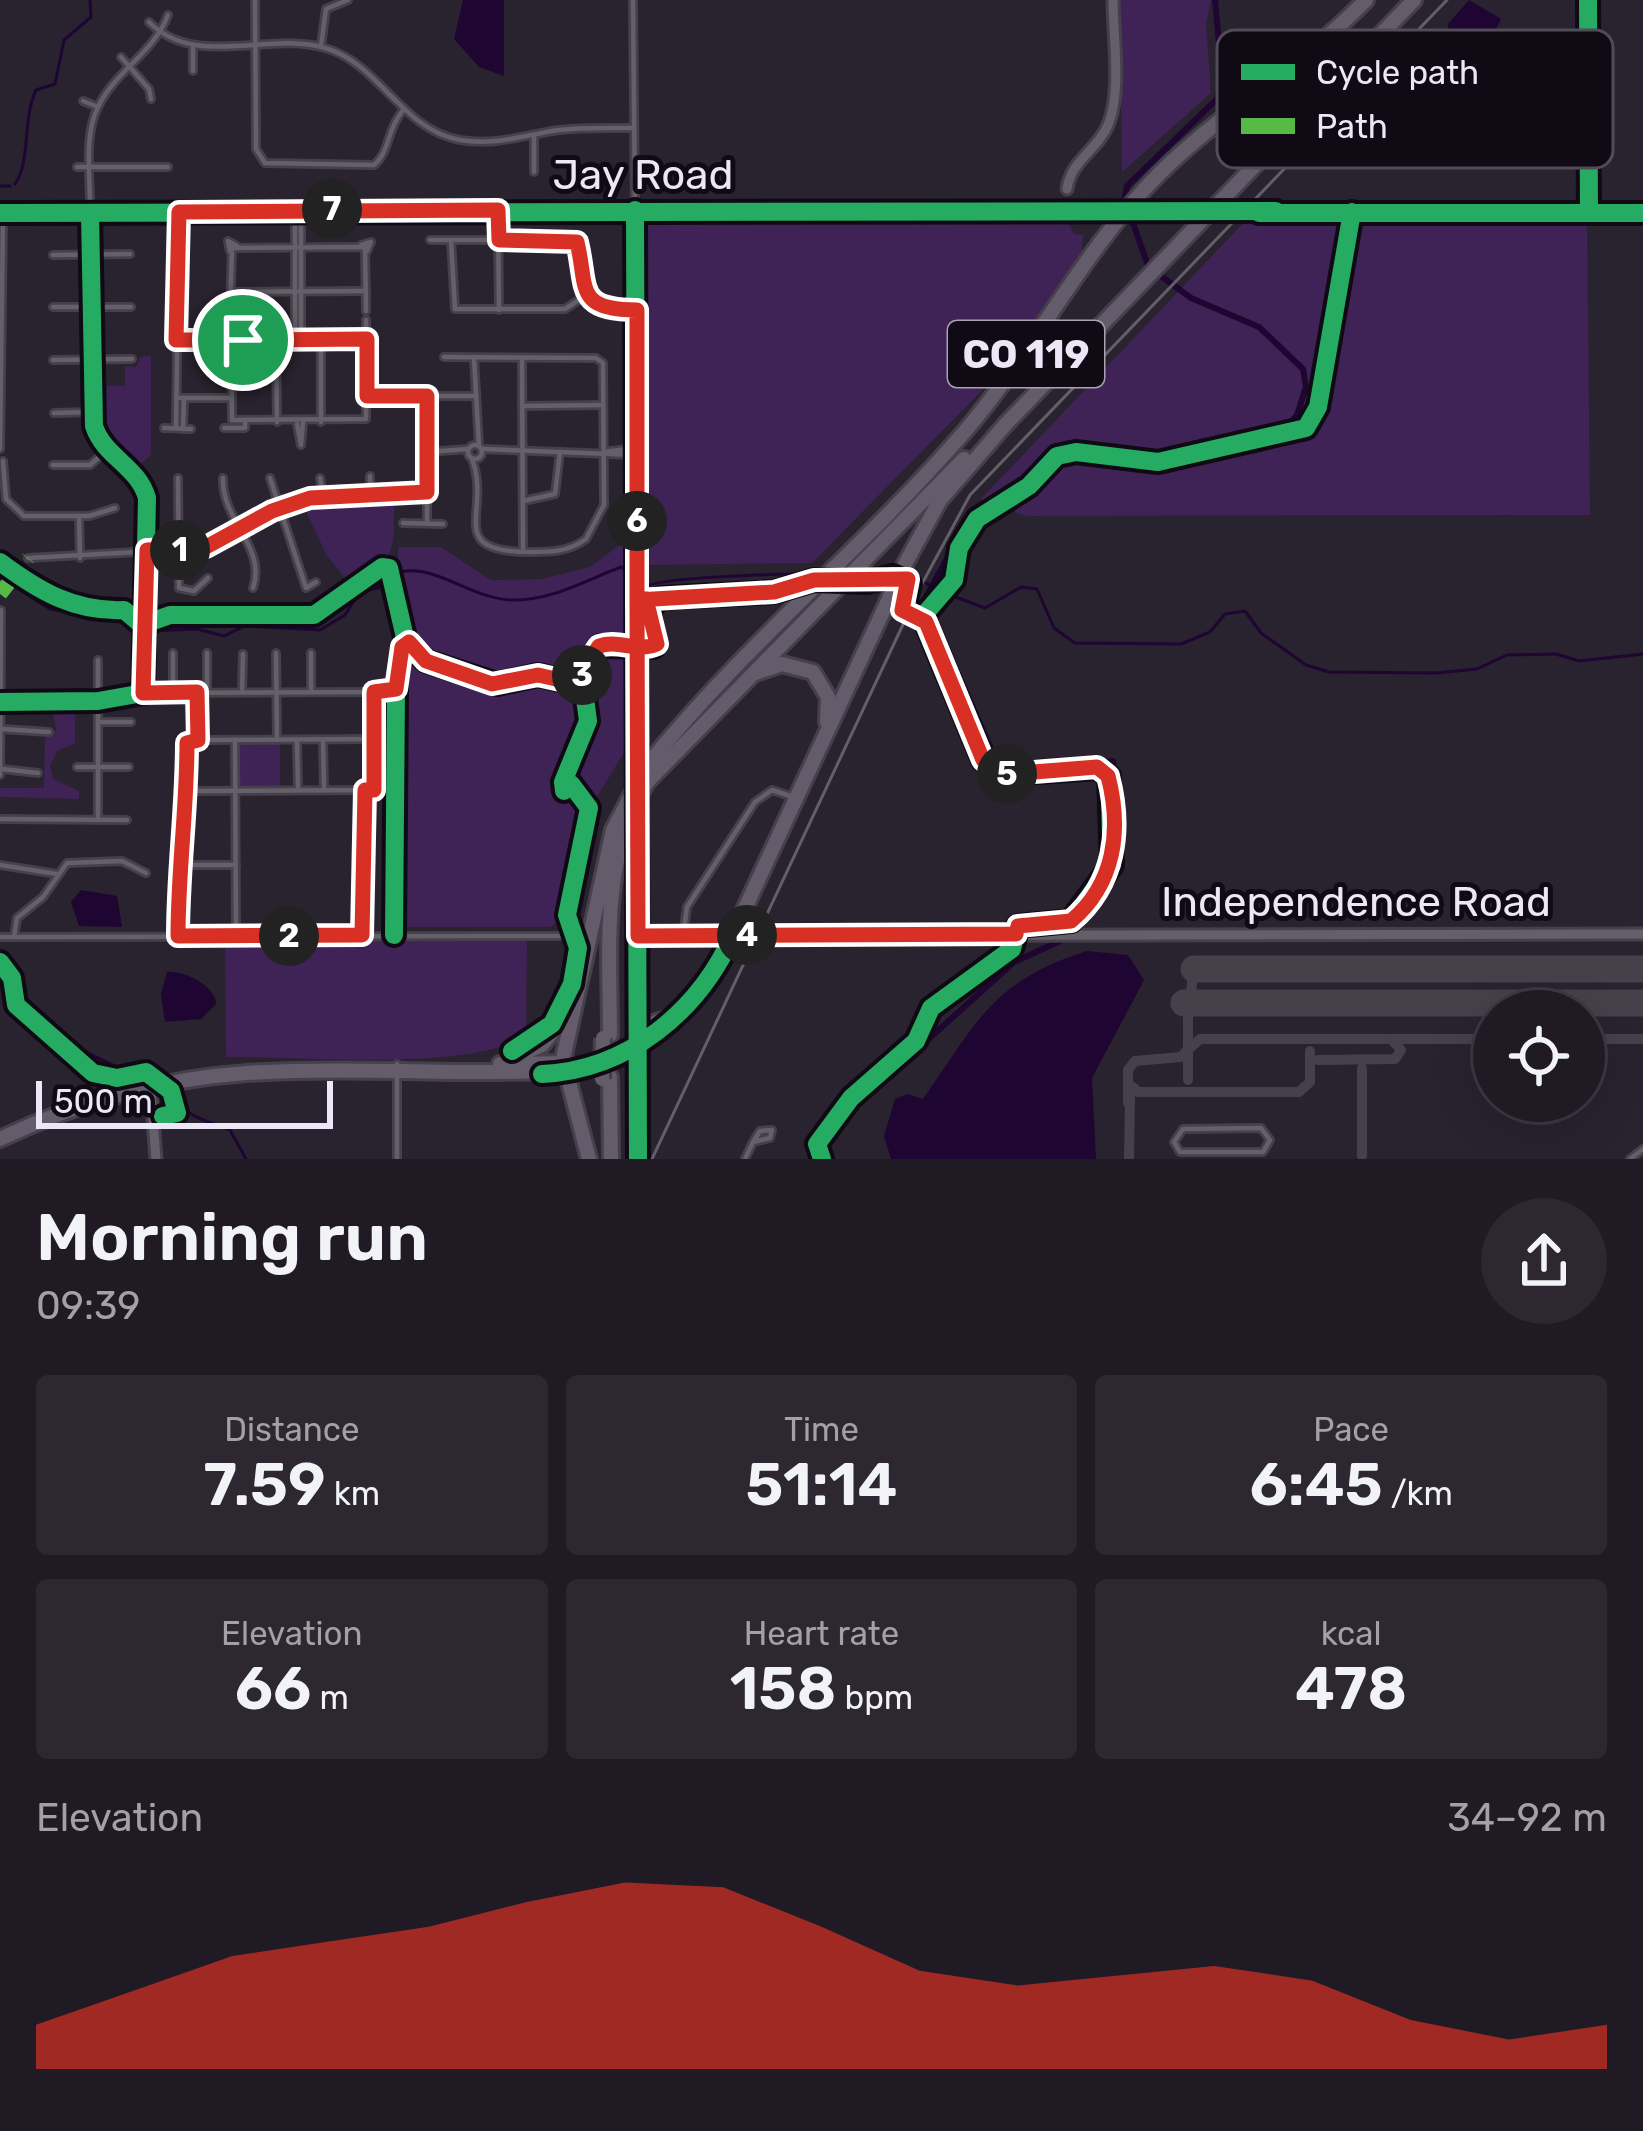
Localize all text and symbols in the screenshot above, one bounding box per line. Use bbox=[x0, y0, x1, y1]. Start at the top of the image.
legend bbox=[1217, 30, 1613, 168]
text: Cycle path bbox=[1316, 53, 1479, 92]
text: Path bbox=[1316, 107, 1388, 146]
street label: Jay Road bbox=[552, 150, 734, 200]
pin: 7 bbox=[302, 179, 362, 239]
text: 7 bbox=[323, 189, 341, 228]
pin bbox=[192, 289, 294, 391]
icon: arrive bbox=[210, 307, 276, 373]
road number: CO 119 bbox=[948, 321, 1104, 387]
pin: 6 bbox=[607, 491, 667, 551]
text: 6 bbox=[626, 501, 648, 540]
pin: 1 bbox=[150, 520, 210, 580]
text: 1 bbox=[172, 530, 188, 569]
pin: 3 bbox=[552, 645, 612, 705]
text: 3 bbox=[571, 655, 593, 694]
pin: 5 bbox=[977, 744, 1037, 804]
text: 5 bbox=[996, 754, 1018, 793]
street label: Independence Road bbox=[1161, 877, 1551, 927]
pin: 4 bbox=[717, 905, 777, 965]
pin: 2 bbox=[259, 906, 319, 966]
text: 4 bbox=[736, 915, 758, 954]
text: 2 bbox=[278, 916, 300, 955]
map controls bbox=[1473, 990, 1605, 1122]
button: locate bbox=[1473, 990, 1605, 1122]
scale bar bbox=[36, 1075, 333, 1128]
text: 500 m bbox=[54, 1082, 153, 1121]
text: Morning run bbox=[36, 1198, 428, 1277]
button: share bbox=[1481, 1198, 1607, 1324]
text: 09:39 bbox=[36, 1283, 140, 1329]
text: Distance bbox=[224, 1410, 360, 1449]
text: Time bbox=[784, 1410, 859, 1449]
text: Pace bbox=[1313, 1410, 1389, 1449]
text: 7.59 bbox=[204, 1449, 326, 1520]
text: 51:14 bbox=[746, 1449, 897, 1520]
text: 6:45 bbox=[1249, 1449, 1383, 1520]
text: km bbox=[326, 1474, 380, 1513]
text: /km bbox=[1383, 1474, 1453, 1513]
text: Elevation bbox=[221, 1614, 363, 1653]
text: Heart rate bbox=[744, 1614, 899, 1653]
text: kcal bbox=[1321, 1614, 1382, 1653]
text: 66 bbox=[235, 1653, 311, 1724]
text: 158 bbox=[730, 1653, 836, 1724]
text: 478 bbox=[1295, 1653, 1407, 1724]
text: m bbox=[311, 1678, 349, 1717]
text: bpm bbox=[836, 1678, 913, 1717]
text: Elevation bbox=[36, 1795, 203, 1841]
text: 34–92 m bbox=[1447, 1795, 1607, 1841]

